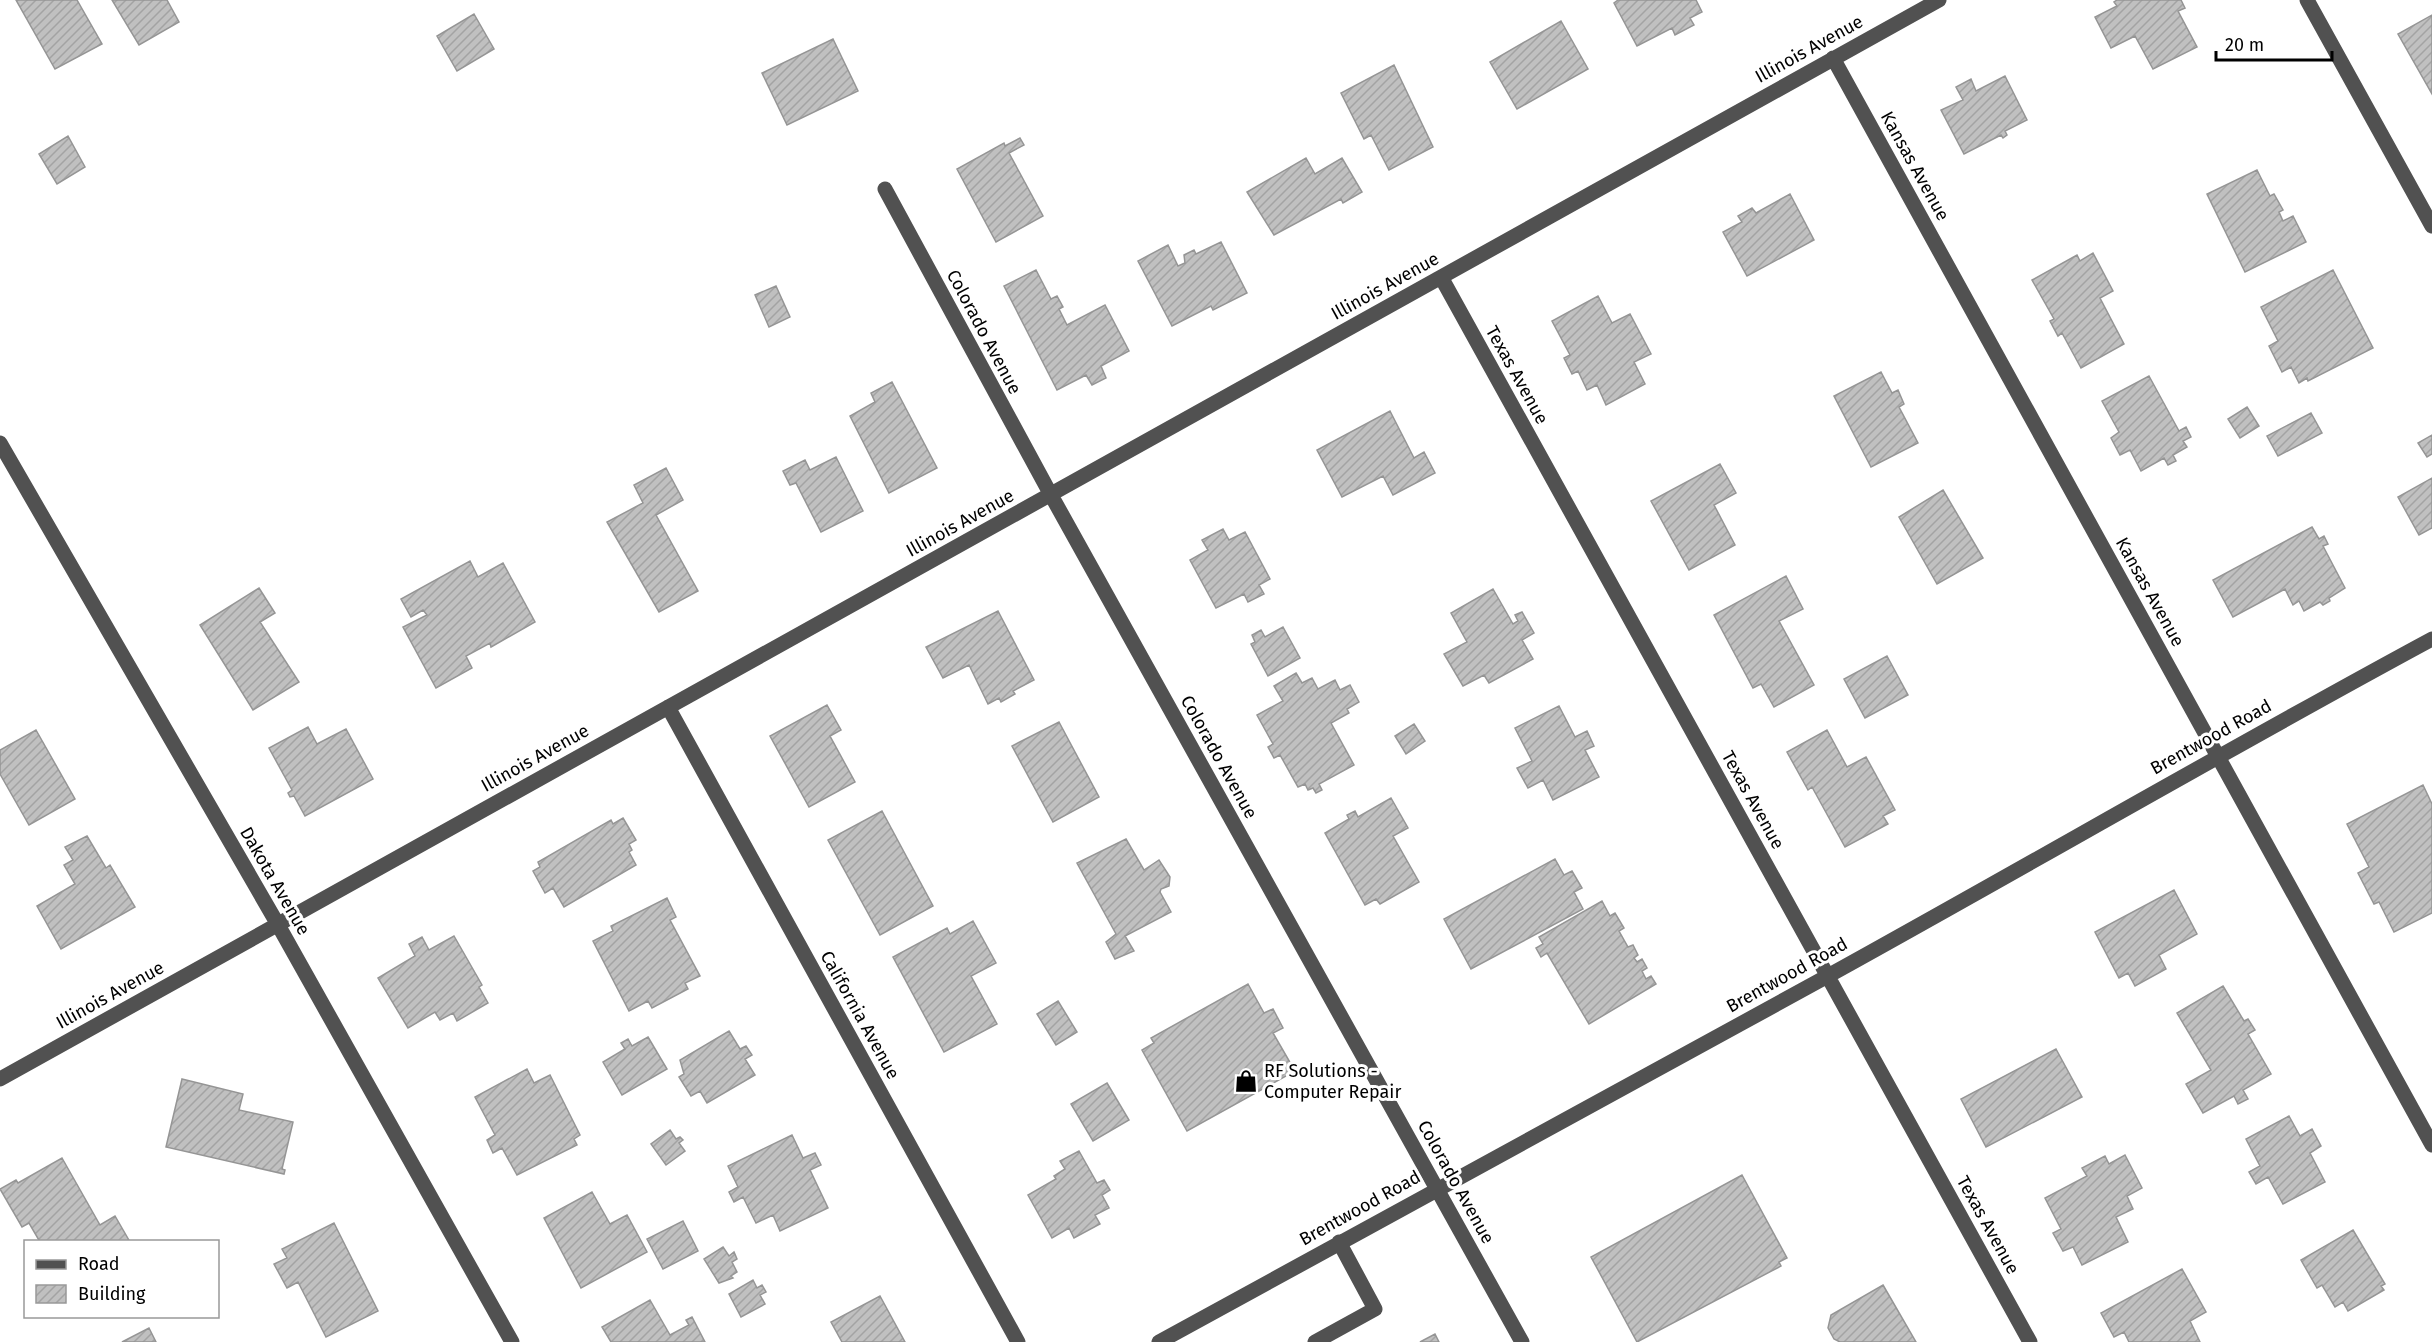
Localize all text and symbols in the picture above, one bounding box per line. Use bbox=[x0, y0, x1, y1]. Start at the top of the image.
street label: Illinois Avenue bbox=[1751, 10, 1867, 88]
scale bar bbox=[2216, 24, 2332, 62]
text: 20 m bbox=[2225, 34, 2264, 56]
street label: Kansas Avenue bbox=[1876, 107, 1954, 225]
street label: Illinois Avenue bbox=[1327, 247, 1443, 325]
street label: Colorado Avenue bbox=[942, 266, 1026, 398]
street label: Texas Avenue bbox=[1481, 322, 1553, 428]
street label: Illinois Avenue bbox=[902, 484, 1018, 562]
street label: Kansas Avenue bbox=[2111, 533, 2189, 651]
street label: Colorado Avenue bbox=[1176, 691, 1262, 823]
street label: Brentwood Road bbox=[2147, 695, 2275, 779]
street label: Illinois Avenue bbox=[477, 719, 593, 797]
street label: Texas Avenue bbox=[1717, 747, 1789, 853]
street label: Dakota Avenue bbox=[235, 823, 315, 939]
street label: Brentwood Road bbox=[1723, 933, 1851, 1017]
street label: California Avenue bbox=[816, 947, 904, 1083]
street label: Illinois Avenue bbox=[52, 956, 168, 1034]
place label: RF Solutions - Computer Repair bbox=[1264, 1060, 1401, 1103]
shop icon: RF Solutions - Computer Repair bbox=[1233, 1068, 1259, 1094]
street label: Colorado Avenue bbox=[1413, 1116, 1499, 1248]
street label: Brentwood Road bbox=[1296, 1166, 1424, 1250]
street label: Texas Avenue bbox=[1952, 1172, 2024, 1278]
legend bbox=[24, 1240, 219, 1318]
text: Road bbox=[78, 1253, 120, 1275]
text: Building bbox=[78, 1283, 146, 1305]

